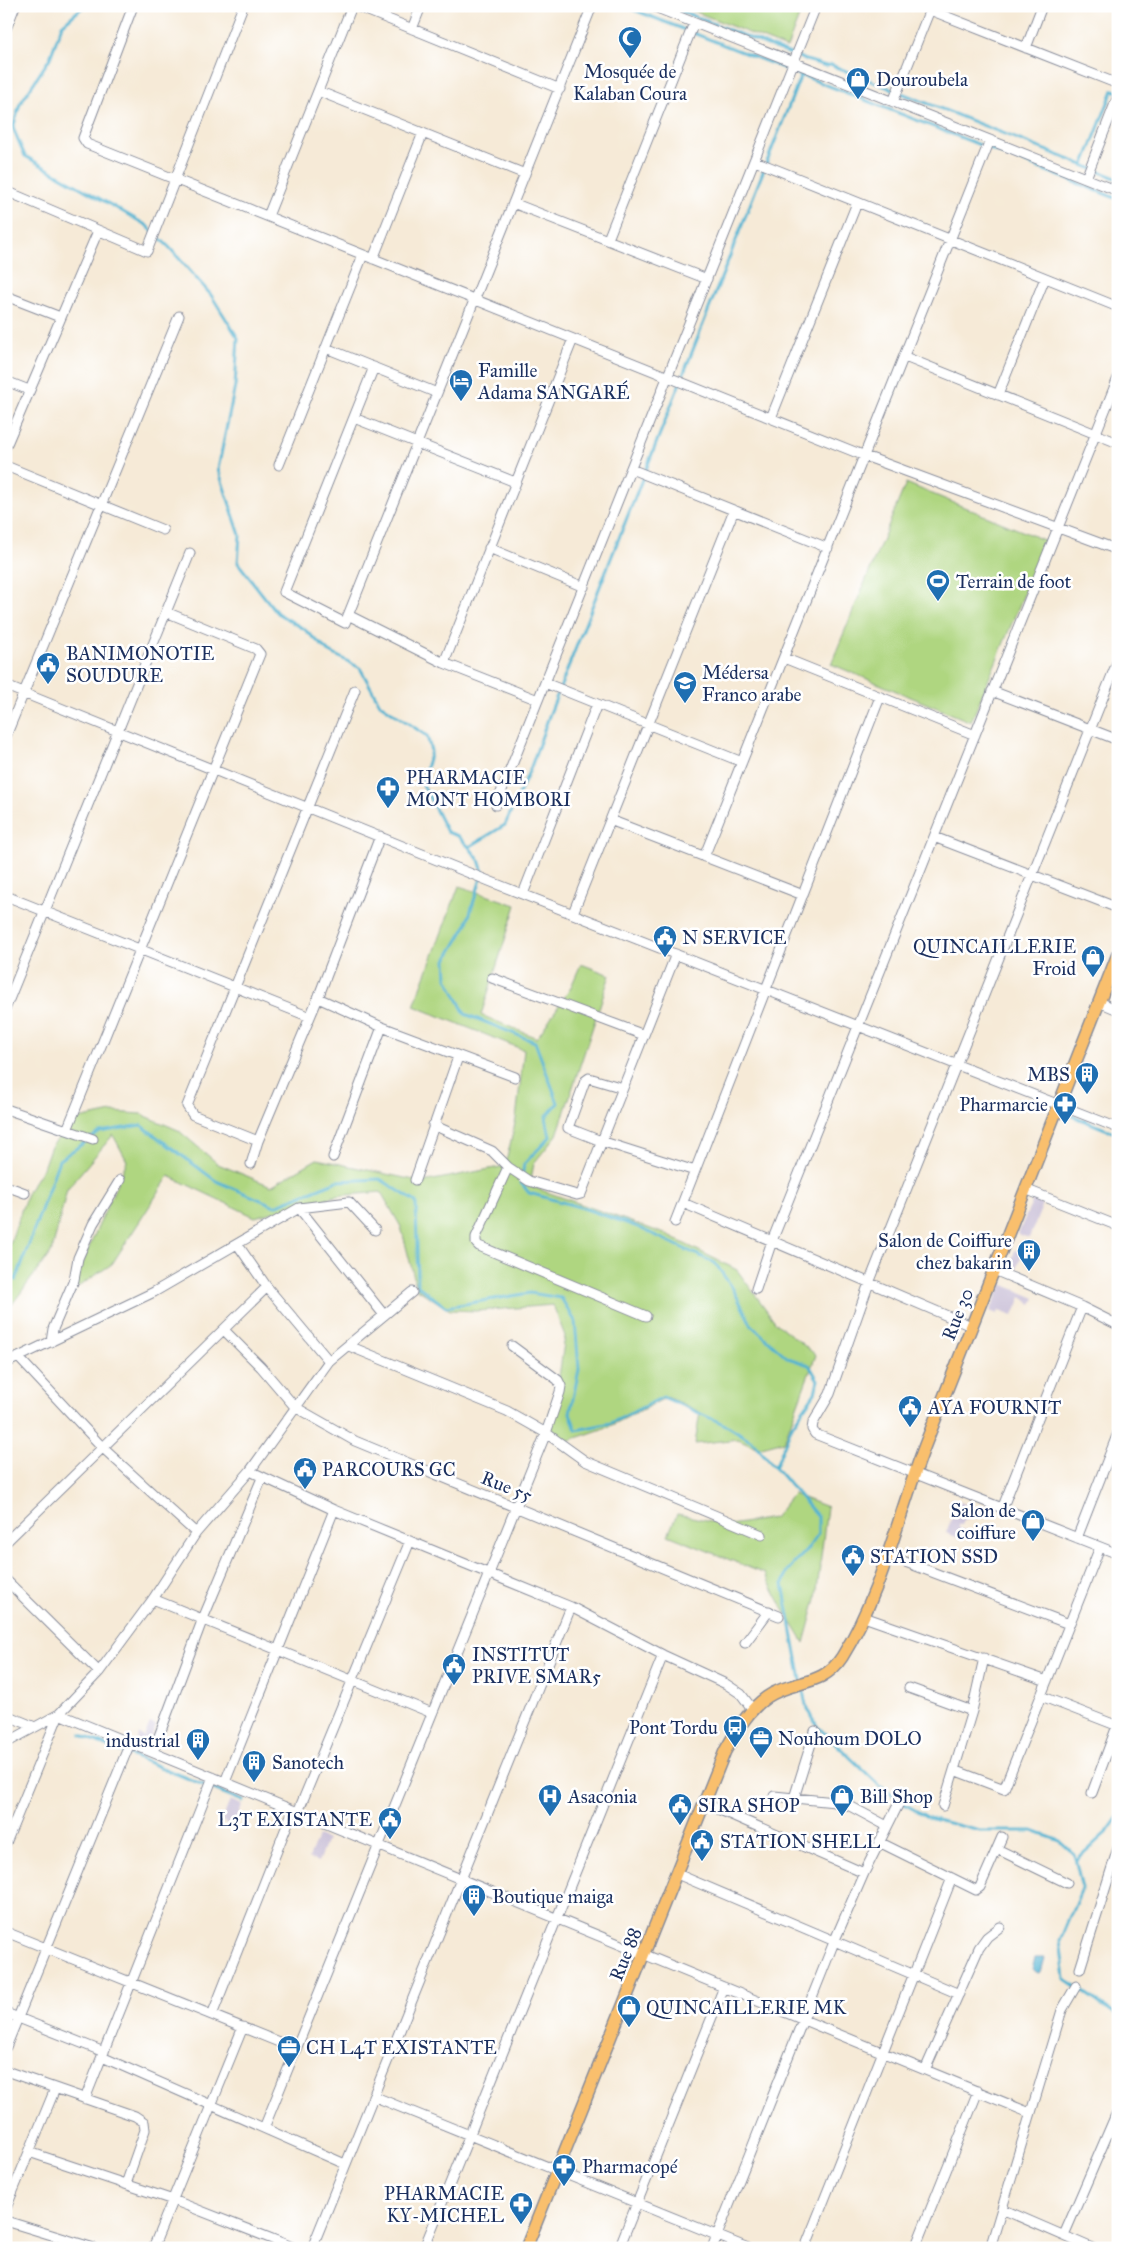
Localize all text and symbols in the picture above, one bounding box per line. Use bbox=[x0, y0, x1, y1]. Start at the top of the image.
mosque icon: Mosquée de Kalaban Coura bbox=[617, 25, 643, 59]
place label: Mosquée de Kalaban Coura bbox=[573, 60, 688, 105]
shop icon: Douroubela bbox=[845, 66, 871, 100]
place label: Douroubela bbox=[876, 68, 969, 91]
place label: Famille Adama SANGARÉ bbox=[477, 359, 630, 404]
hotel icon: Famille Adama SANGARÉ bbox=[448, 368, 474, 402]
sports icon: Terrain de foot bbox=[925, 568, 951, 602]
place label: Terrain de foot bbox=[956, 570, 1071, 593]
place label: BANIMONOTIE SOUDURE bbox=[66, 642, 215, 687]
public building icon: BANIMONOTIE SOUDURE bbox=[35, 651, 61, 685]
place label: Médersa Franco arabe bbox=[702, 661, 802, 706]
school or university icon: Médersa Franco arabe bbox=[672, 670, 698, 704]
place label: PHARMACIE MONT HOMBORI bbox=[406, 766, 571, 811]
pharmacy icon: PHARMACIE MONT HOMBORI bbox=[375, 775, 401, 809]
public building icon: N SERVICE bbox=[652, 924, 678, 958]
place label: N SERVICE bbox=[682, 926, 787, 949]
place label: QUINCAILLERIE Froid bbox=[913, 935, 1076, 980]
shop icon: QUINCAILLERIE Froid bbox=[1080, 944, 1106, 978]
building icon: MBS bbox=[1074, 1061, 1100, 1095]
place label: MBS bbox=[1027, 1063, 1070, 1086]
pharmacy icon: Pharmarcie bbox=[1052, 1091, 1078, 1125]
place label: Pharmarcie bbox=[959, 1093, 1048, 1116]
place label: Salon de Coiffure chez bakarin bbox=[878, 1229, 1012, 1274]
building icon: Salon de Coiffure chez bakarin bbox=[1016, 1238, 1042, 1272]
street label: Rue 30 bbox=[937, 1285, 978, 1344]
public building icon: AYA FOURNIT bbox=[897, 1394, 923, 1428]
place label: AYA FOURNIT bbox=[927, 1396, 1061, 1419]
public building icon: PARCOURS GC bbox=[292, 1456, 318, 1490]
place label: PARCOURS GC bbox=[322, 1458, 456, 1481]
street label: Rue 55 bbox=[478, 1466, 536, 1507]
place label: Salon de coiffure bbox=[950, 1499, 1016, 1544]
shop icon: Salon de coiffure bbox=[1020, 1508, 1046, 1542]
public building icon: STATION SSD bbox=[840, 1543, 866, 1577]
place label: STATION SSD bbox=[870, 1545, 998, 1568]
place label: INSTITUT PRIVE SMAR5 bbox=[472, 1643, 601, 1688]
public building icon: INSTITUT PRIVE SMAR5 bbox=[441, 1652, 467, 1686]
bus stop icon: Pont Tordu bbox=[722, 1714, 748, 1748]
place label: Pont Tordu bbox=[629, 1716, 718, 1739]
office icon: Nouhoum DOLO bbox=[748, 1725, 774, 1759]
building icon: industrial bbox=[185, 1727, 211, 1761]
place label: Nouhoum DOLO bbox=[778, 1727, 922, 1750]
place label: industrial bbox=[106, 1729, 181, 1752]
building icon: Sanotech bbox=[241, 1749, 267, 1783]
place label: Sanotech bbox=[272, 1751, 345, 1774]
hospital icon: Asaconia bbox=[537, 1783, 563, 1817]
shop icon: Bill Shop bbox=[829, 1783, 855, 1817]
place label: Asaconia bbox=[567, 1785, 638, 1808]
place label: Bill Shop bbox=[860, 1785, 933, 1808]
public building icon: SIRA SHOP bbox=[667, 1792, 693, 1826]
place label: SIRA SHOP bbox=[698, 1794, 800, 1817]
public building icon: L3T EXISTANTE bbox=[377, 1806, 403, 1840]
place label: L3T EXISTANTE bbox=[218, 1808, 372, 1831]
public building icon: STATION SHELL bbox=[689, 1828, 715, 1862]
place label: STATION SHELL bbox=[720, 1830, 880, 1853]
building icon: Boutique maiga bbox=[461, 1883, 487, 1917]
place label: Boutique maiga bbox=[492, 1885, 615, 1909]
street label: Rue 88 bbox=[604, 1924, 647, 1984]
shop icon: QUINCAILLERIE MK bbox=[616, 1994, 642, 2028]
place label: QUINCAILLERIE MK bbox=[646, 1996, 847, 2019]
office icon: CH L4T EXISTANTE bbox=[276, 2034, 302, 2068]
place label: CH L4T EXISTANTE bbox=[306, 2036, 497, 2059]
pharmacy icon: Pharmacopé bbox=[551, 2153, 577, 2187]
place label: Pharmacopé bbox=[582, 2155, 678, 2178]
place label: PHARMACIE KY-MICHEL bbox=[384, 2182, 504, 2227]
pharmacy icon: PHARMACIE KY-MICHEL bbox=[508, 2191, 534, 2225]

